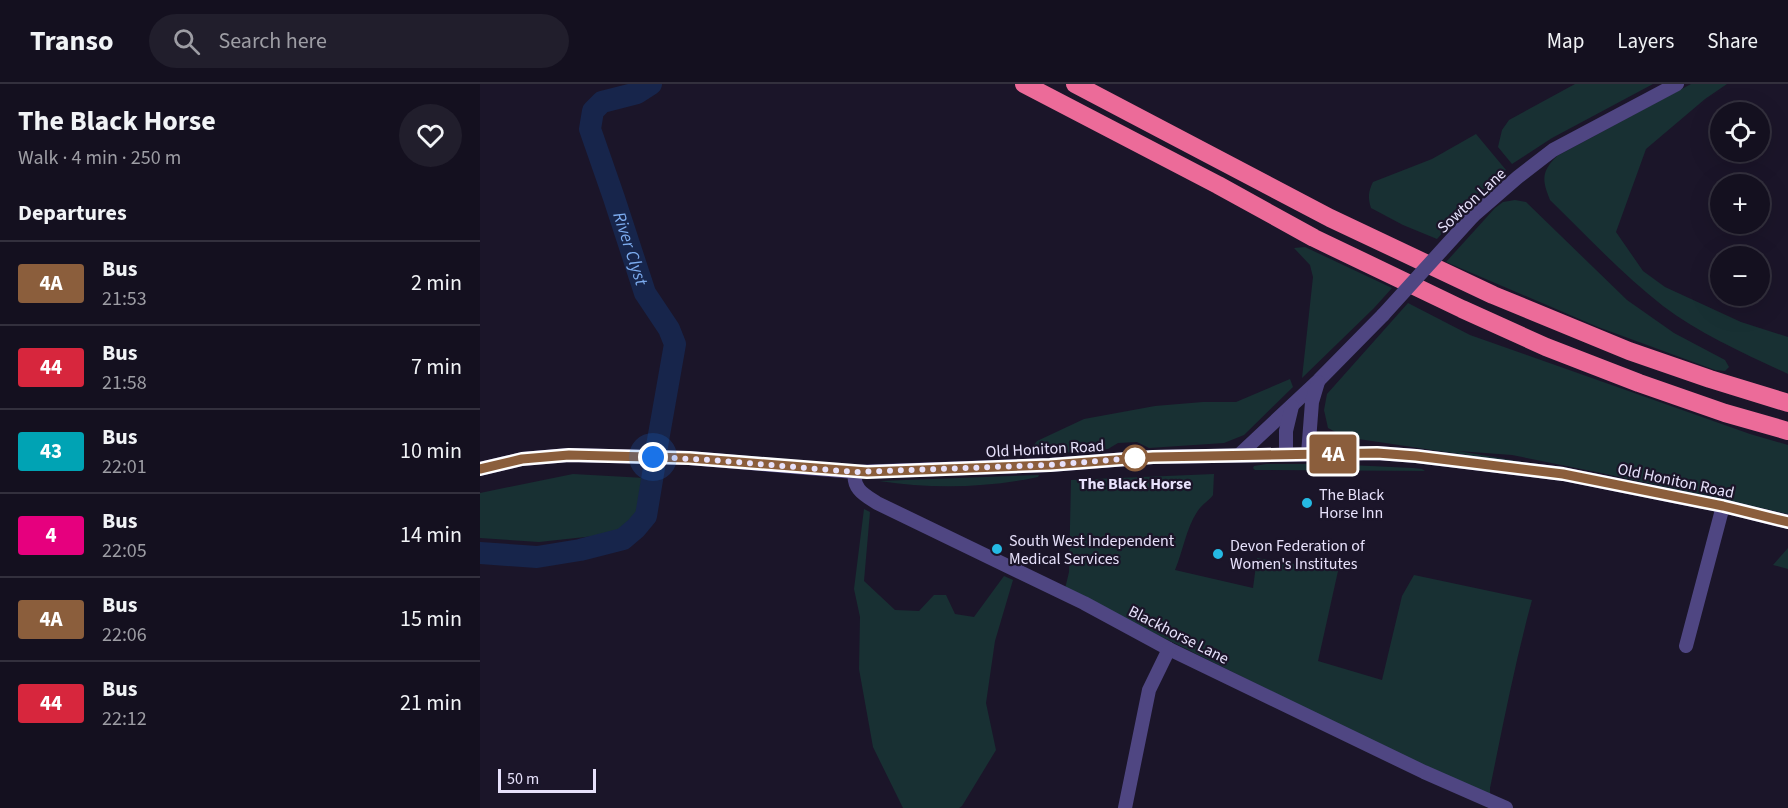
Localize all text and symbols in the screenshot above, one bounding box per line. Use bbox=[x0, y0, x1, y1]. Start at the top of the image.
search box bbox=[149, 14, 569, 68]
text: Transo bbox=[30, 21, 113, 61]
icon: search bbox=[170, 25, 203, 58]
text: Search here bbox=[218, 25, 327, 57]
text: Map bbox=[1547, 26, 1584, 56]
text: Layers bbox=[1617, 26, 1674, 56]
text: Share bbox=[1707, 26, 1758, 56]
text: The Black Horse bbox=[18, 101, 216, 141]
map controls bbox=[1710, 102, 1770, 306]
button: locate bbox=[1710, 102, 1770, 162]
button: heart bbox=[399, 104, 462, 167]
text: Walk · 4 min · 250 m bbox=[18, 144, 181, 172]
street label: Sowton Lane bbox=[1432, 163, 1511, 238]
button: + bbox=[1710, 174, 1770, 234]
text: Departures bbox=[18, 197, 127, 229]
water label: River Clyst bbox=[606, 209, 654, 290]
button: − bbox=[1710, 246, 1770, 306]
text: Bus bbox=[102, 253, 138, 285]
text: 2 min bbox=[411, 267, 462, 299]
text: 4A bbox=[39, 268, 63, 298]
text: 21:53 bbox=[102, 285, 147, 313]
text: Bus bbox=[102, 337, 138, 369]
text: 7 min bbox=[411, 351, 462, 383]
text: 44 bbox=[40, 352, 62, 382]
text: 21:58 bbox=[102, 369, 147, 397]
text: Bus bbox=[102, 421, 138, 453]
line badge: 4A bbox=[1306, 434, 1360, 473]
text: 10 min bbox=[400, 435, 462, 467]
street label: Old Honiton Road bbox=[985, 435, 1105, 463]
text: 43 bbox=[40, 436, 62, 466]
text: 4A bbox=[1321, 439, 1345, 469]
your location bbox=[638, 442, 668, 472]
marker: The Black Horse bbox=[1122, 445, 1148, 471]
text: 22:01 bbox=[102, 453, 147, 481]
street label: Old Honiton Road bbox=[1615, 458, 1736, 504]
place label: The Black Horse bbox=[1079, 473, 1191, 495]
place label: The Black Horse Inn bbox=[1319, 484, 1384, 524]
marker: The Black Horse Inn bbox=[1300, 496, 1314, 510]
text: Bus bbox=[102, 505, 138, 537]
text: 14 min bbox=[400, 519, 462, 551]
text: 4 bbox=[45, 520, 57, 550]
place label: South West Independent Medical Services bbox=[1009, 530, 1175, 570]
place label: Devon Federation of Women's Institutes bbox=[1230, 535, 1366, 575]
text: 22:05 bbox=[102, 537, 147, 565]
marker: South West Independent Medical Services bbox=[990, 542, 1004, 556]
marker: Devon Federation of Women's Institutes bbox=[1211, 547, 1225, 561]
text: Bus bbox=[102, 589, 138, 621]
street label: Blackhorse Lane bbox=[1125, 600, 1233, 670]
text: 15 min bbox=[400, 603, 462, 635]
text: 4A bbox=[39, 604, 63, 634]
text: 22:06 bbox=[102, 621, 147, 649]
text: Bus bbox=[102, 673, 138, 705]
text: 21 min bbox=[400, 687, 462, 719]
text: 44 bbox=[40, 688, 62, 718]
text: 22:12 bbox=[102, 705, 147, 733]
scale bar bbox=[498, 766, 596, 794]
text: 50 m bbox=[507, 768, 539, 790]

